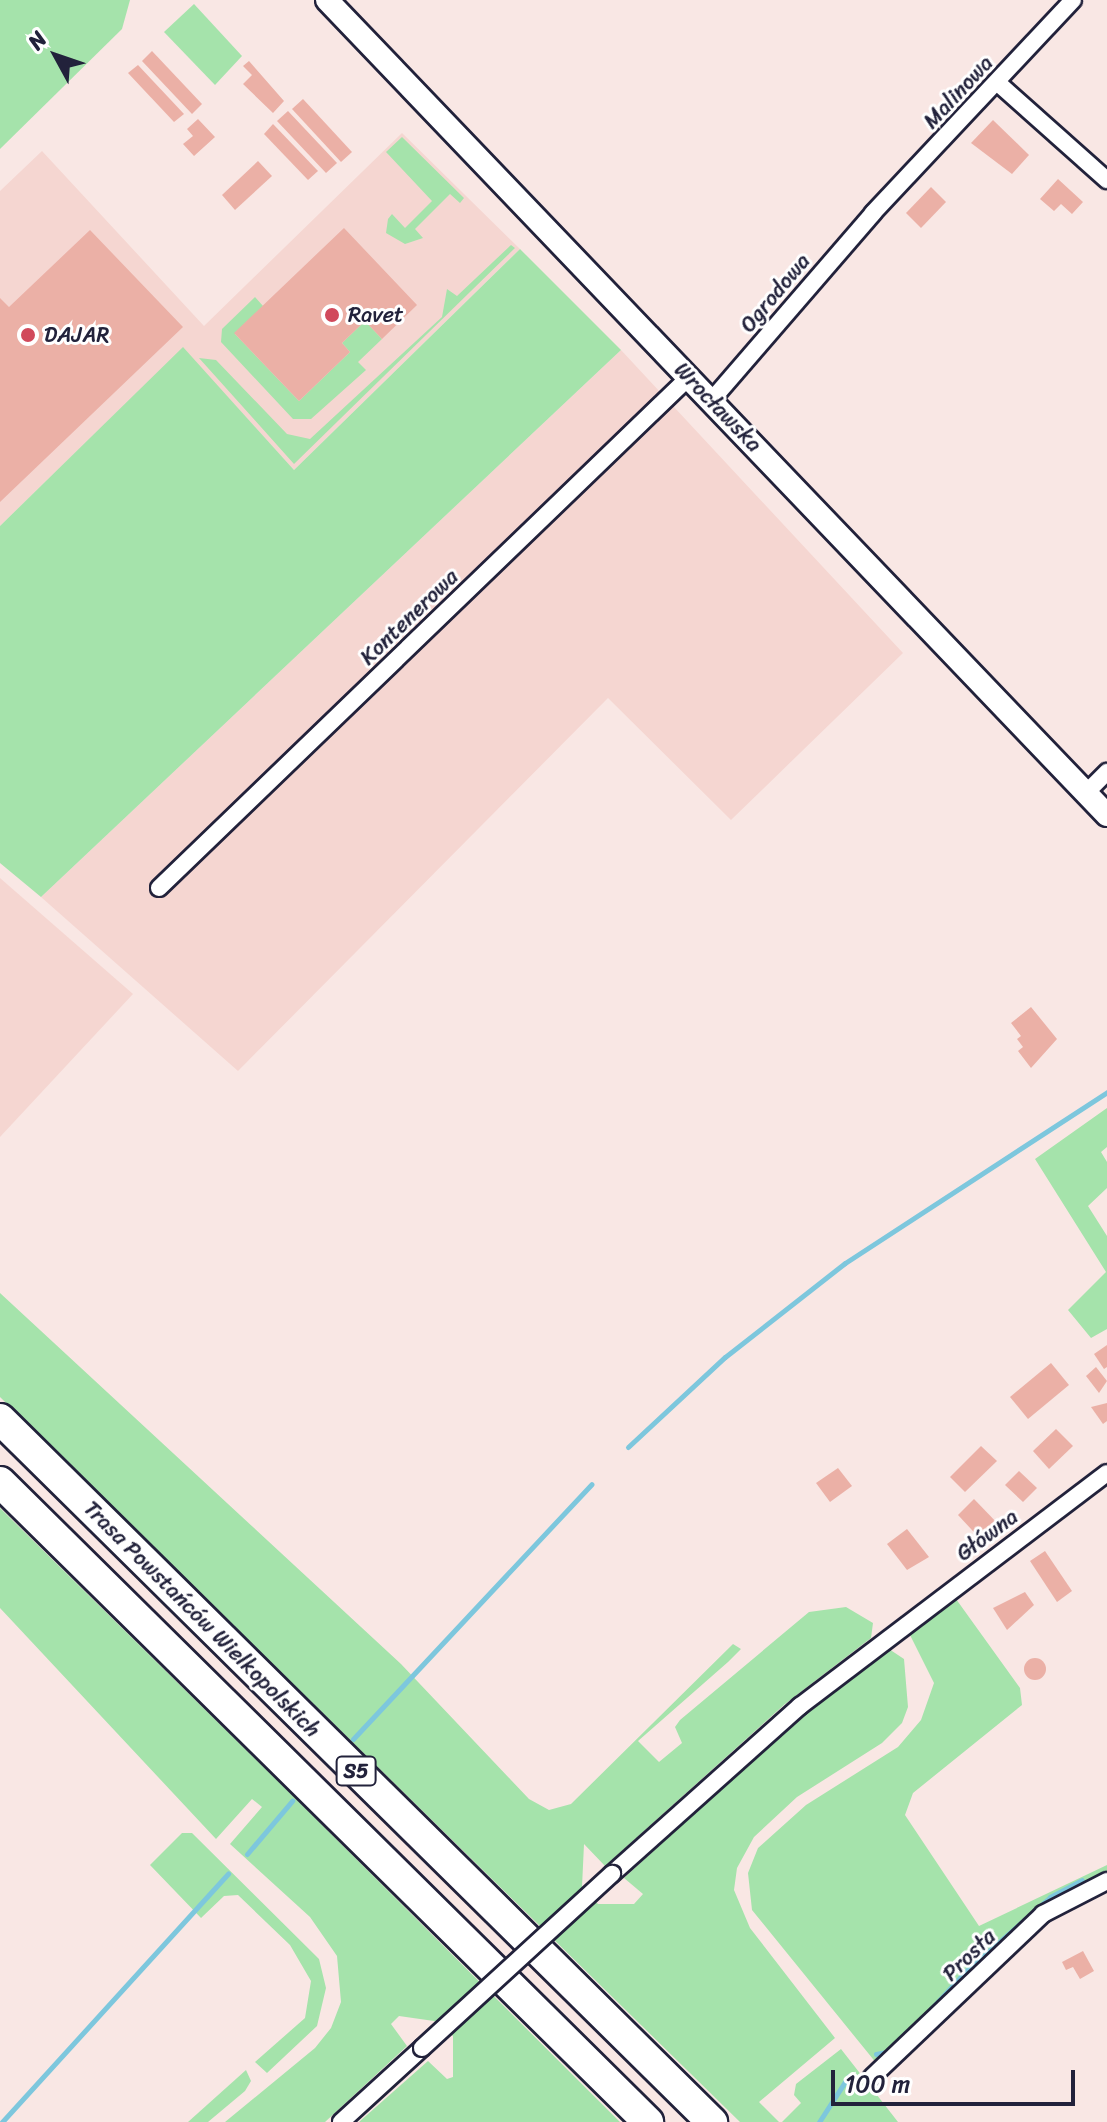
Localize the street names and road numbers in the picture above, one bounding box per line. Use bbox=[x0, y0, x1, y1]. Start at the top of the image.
street label: Malinowa bbox=[918, 50, 998, 134]
street label: Ogrodowa bbox=[734, 248, 816, 338]
street label: Wrocławska bbox=[669, 357, 767, 457]
street label: Kontenerowa bbox=[354, 564, 464, 670]
street label: Trasa Powstańców Wielkopolskich bbox=[78, 1495, 326, 1743]
street label: Główna bbox=[951, 1503, 1023, 1567]
road number: S5 bbox=[334, 1755, 378, 1787]
street label: Prosta bbox=[937, 1923, 1001, 1987]

